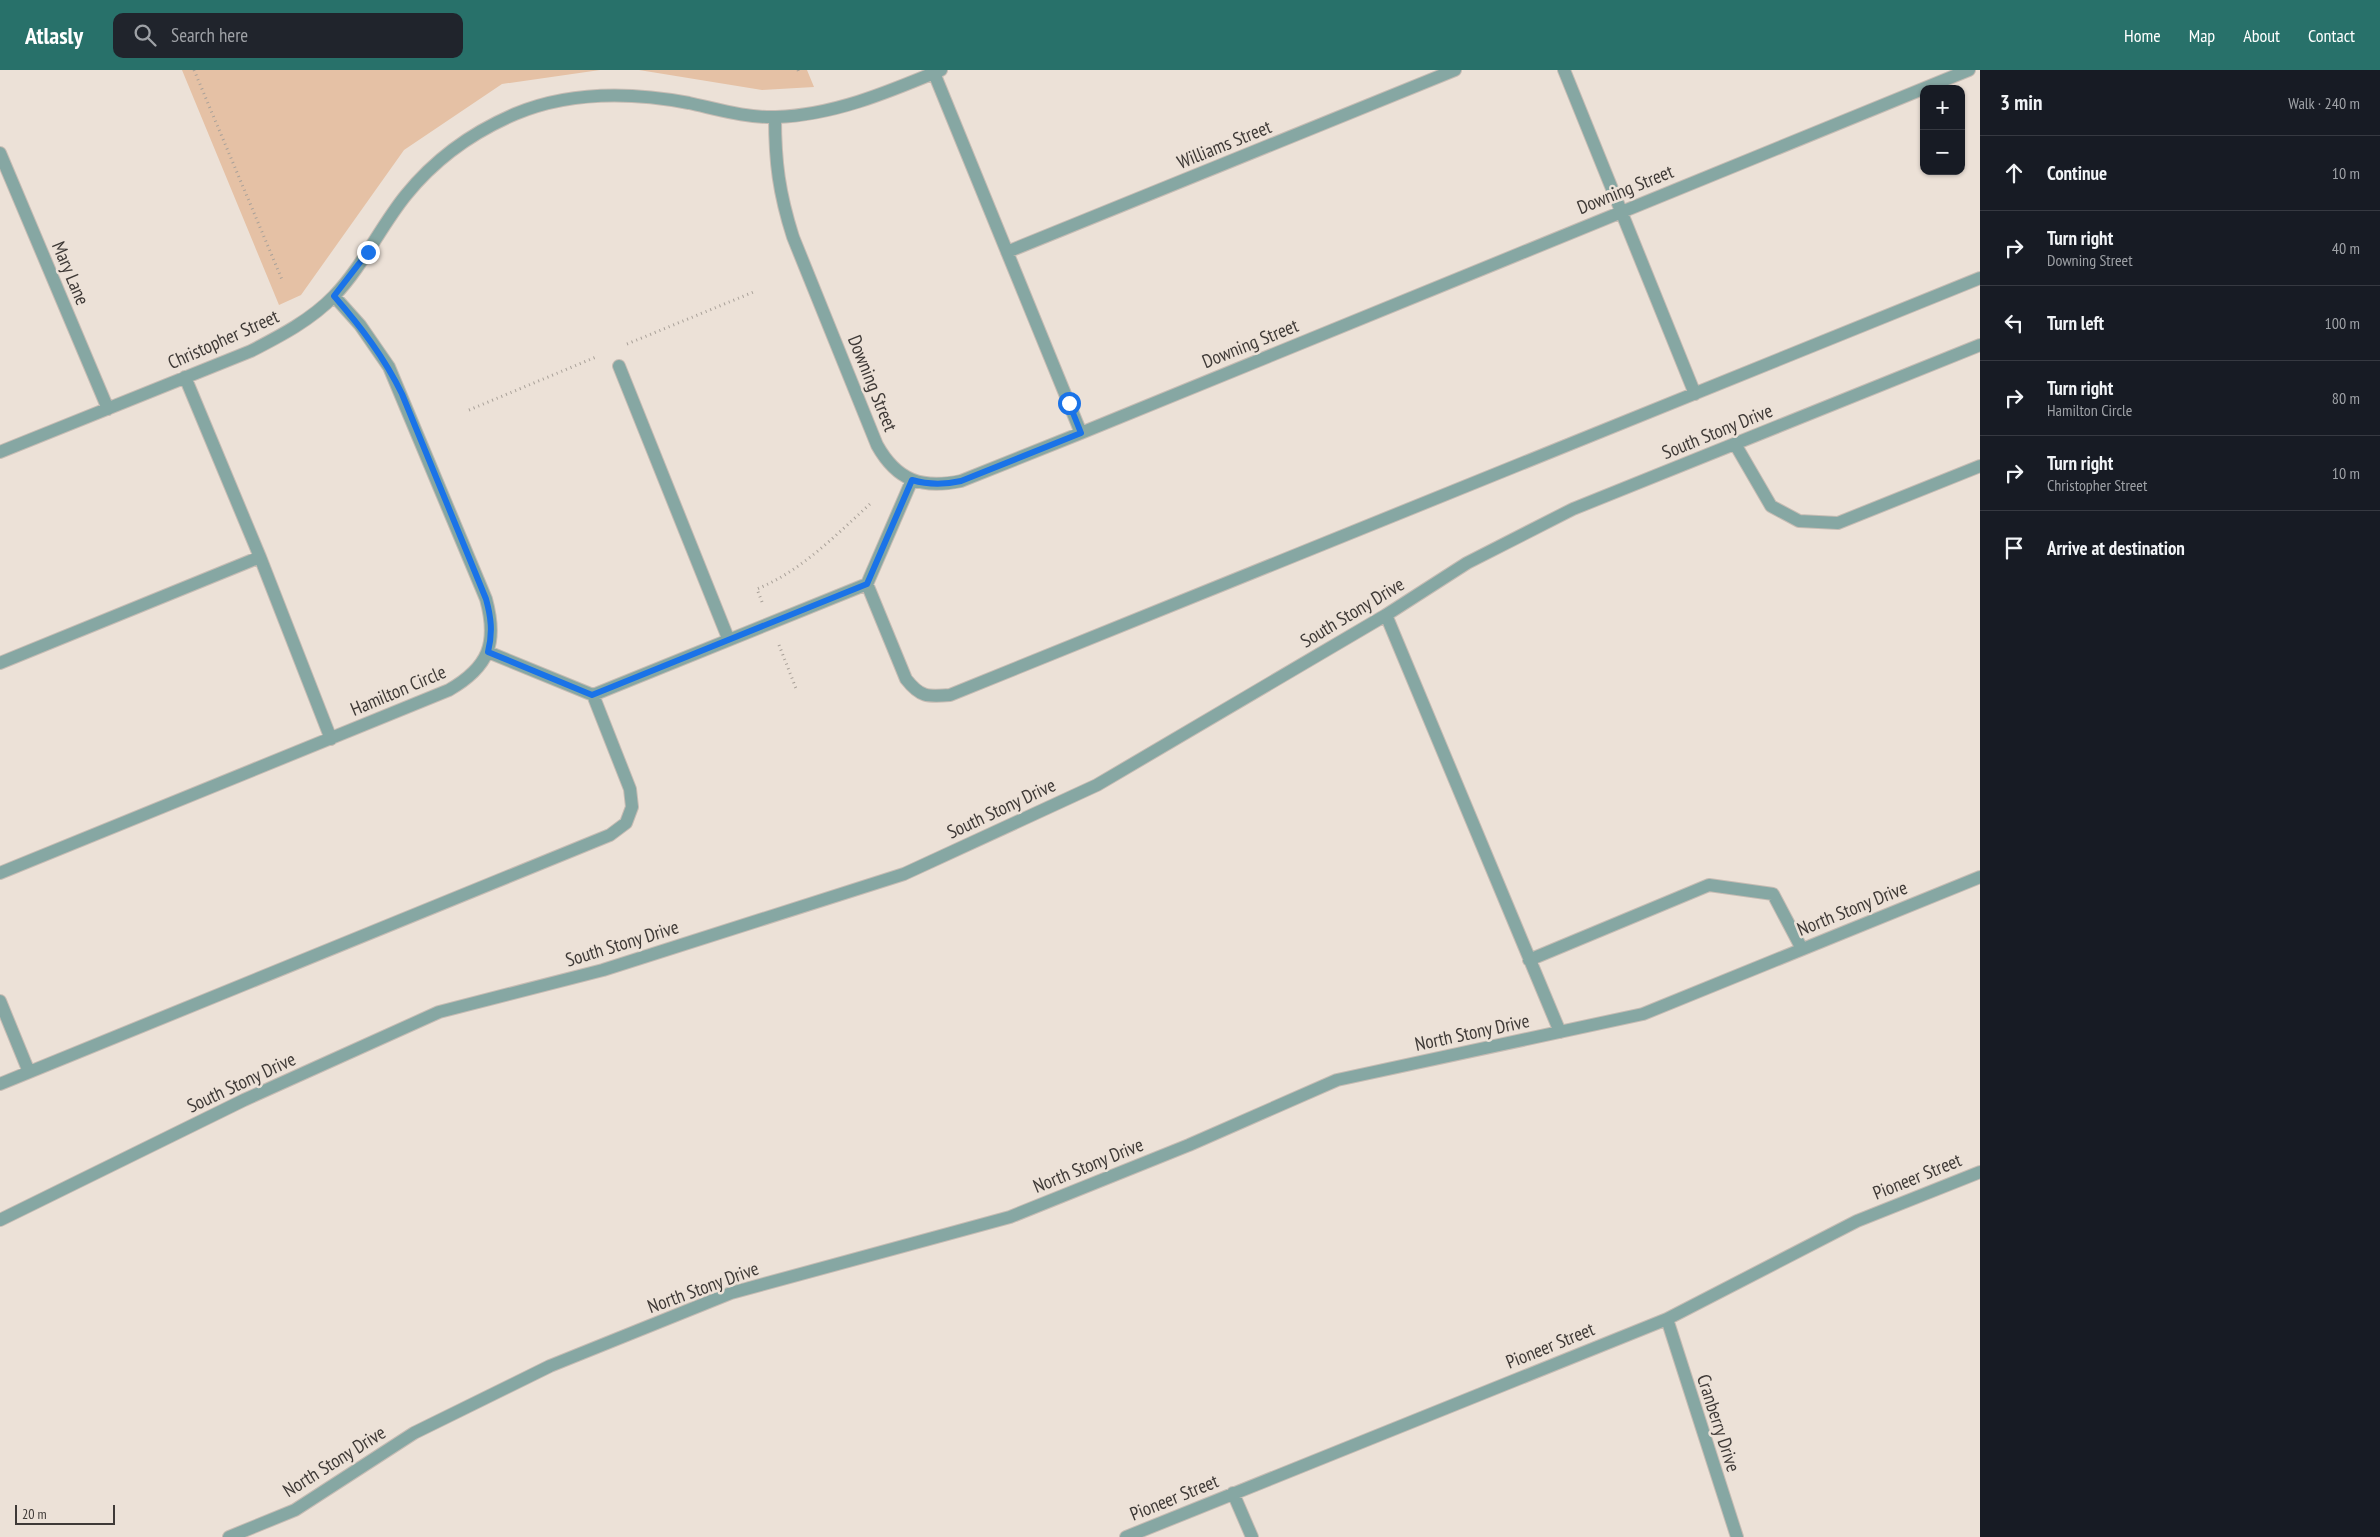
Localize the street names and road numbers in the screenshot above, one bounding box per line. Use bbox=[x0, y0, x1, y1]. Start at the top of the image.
street label: Williams Street bbox=[1173, 114, 1275, 174]
street label: Downing Street bbox=[1573, 159, 1677, 219]
street label: Mary Lane bbox=[47, 238, 95, 309]
street label: Christopher Street bbox=[164, 303, 283, 374]
street label: Downing Street bbox=[1198, 313, 1302, 373]
street label: Downing Street bbox=[843, 331, 903, 435]
street label: South Stony Drive bbox=[1658, 398, 1776, 464]
street label: South Stony Drive bbox=[1296, 571, 1408, 652]
street label: Hamilton Circle bbox=[347, 659, 450, 721]
street label: South Stony Drive bbox=[943, 772, 1059, 844]
street label: North Stony Drive bbox=[1793, 875, 1911, 941]
street label: South Stony Drive bbox=[562, 914, 682, 972]
street label: North Stony Drive bbox=[1412, 1008, 1532, 1056]
street label: South Stony Drive bbox=[183, 1046, 299, 1118]
street label: North Stony Drive bbox=[1029, 1132, 1147, 1198]
street label: Pioneer Street bbox=[1869, 1147, 1965, 1205]
street label: North Stony Drive bbox=[644, 1256, 762, 1318]
street label: Pioneer Street bbox=[1502, 1316, 1598, 1374]
street label: Cranberry Drive bbox=[1692, 1371, 1746, 1475]
street label: North Stony Drive bbox=[278, 1420, 390, 1502]
street label: Pioneer Street bbox=[1126, 1468, 1222, 1526]

